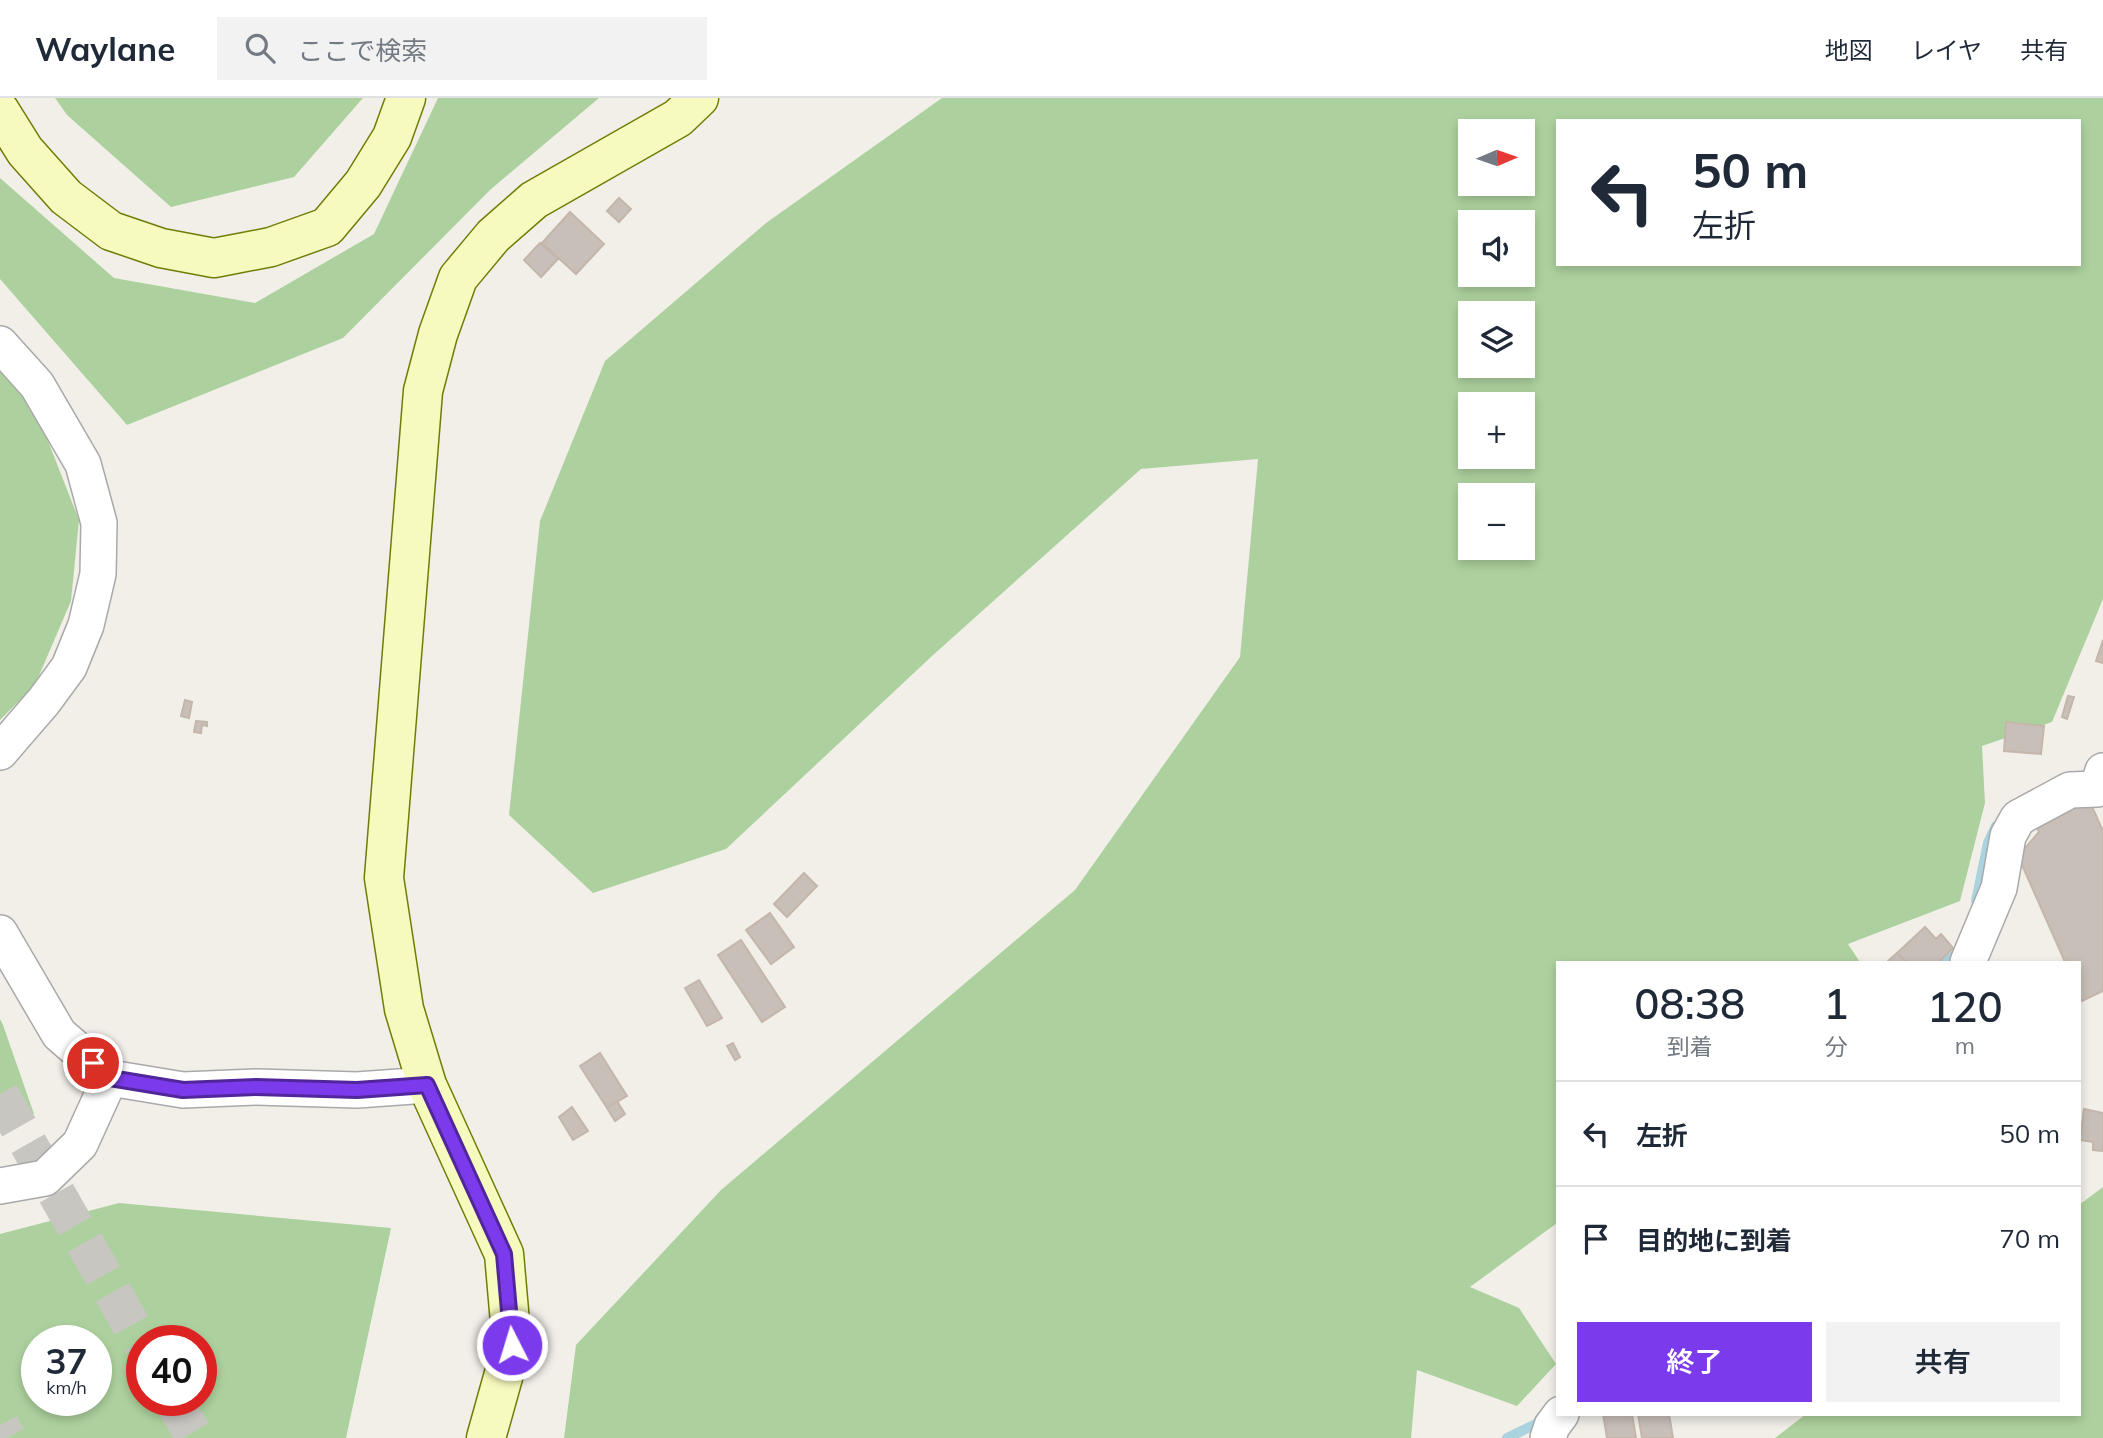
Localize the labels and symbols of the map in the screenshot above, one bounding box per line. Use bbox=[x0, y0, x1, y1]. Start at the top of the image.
north arrow bbox=[1458, 119, 1535, 196]
pin bbox=[63, 1033, 123, 1093]
position arrow bbox=[475, 1308, 549, 1382]
speed limit sign: 40 bbox=[126, 1325, 217, 1416]

